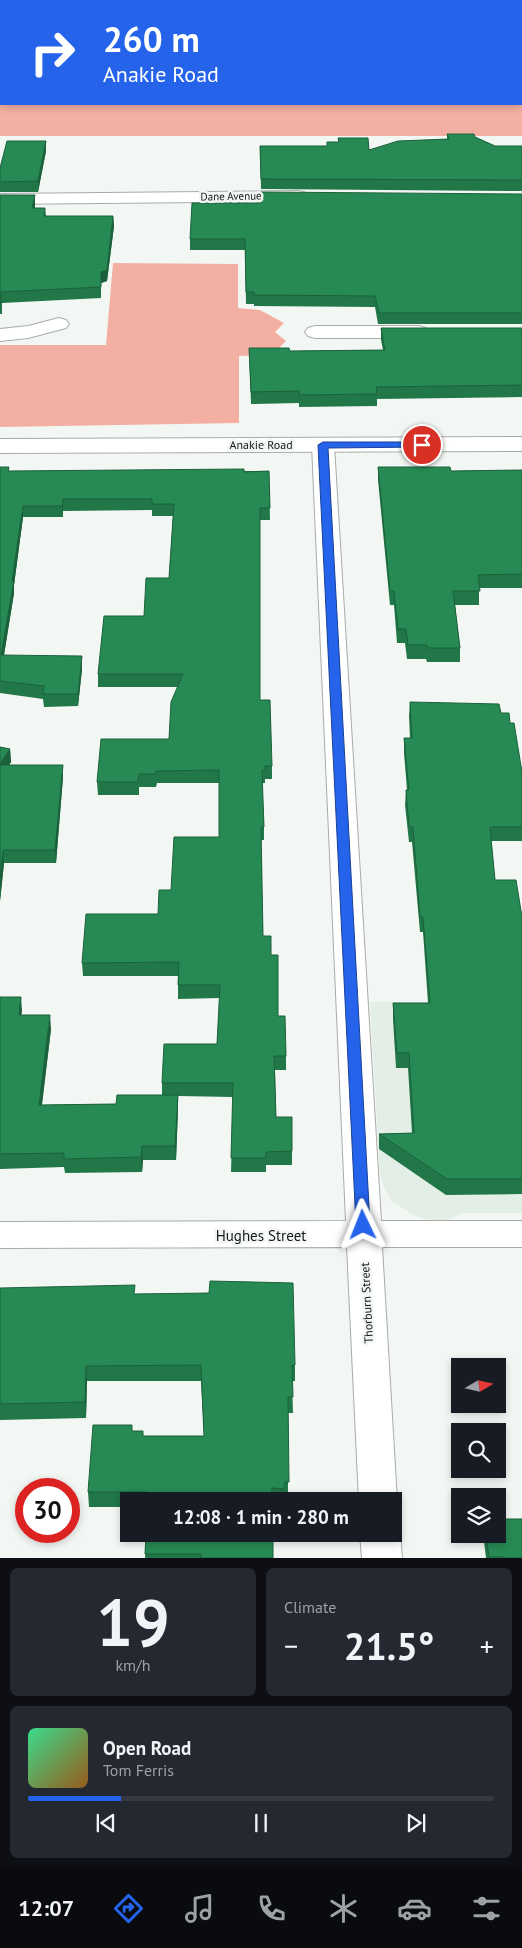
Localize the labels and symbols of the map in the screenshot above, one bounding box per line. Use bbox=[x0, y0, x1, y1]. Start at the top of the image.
street label: Dane Avenue bbox=[200, 188, 262, 204]
pin bbox=[401, 424, 443, 466]
street label: Anakie Road bbox=[229, 437, 293, 452]
position arrow bbox=[336, 1198, 388, 1250]
street label: Hughes Street bbox=[216, 1226, 306, 1245]
street label: Thorburn Street bbox=[357, 1262, 376, 1344]
north arrow bbox=[451, 1358, 506, 1412]
speed limit sign: 30 bbox=[15, 1478, 80, 1543]

